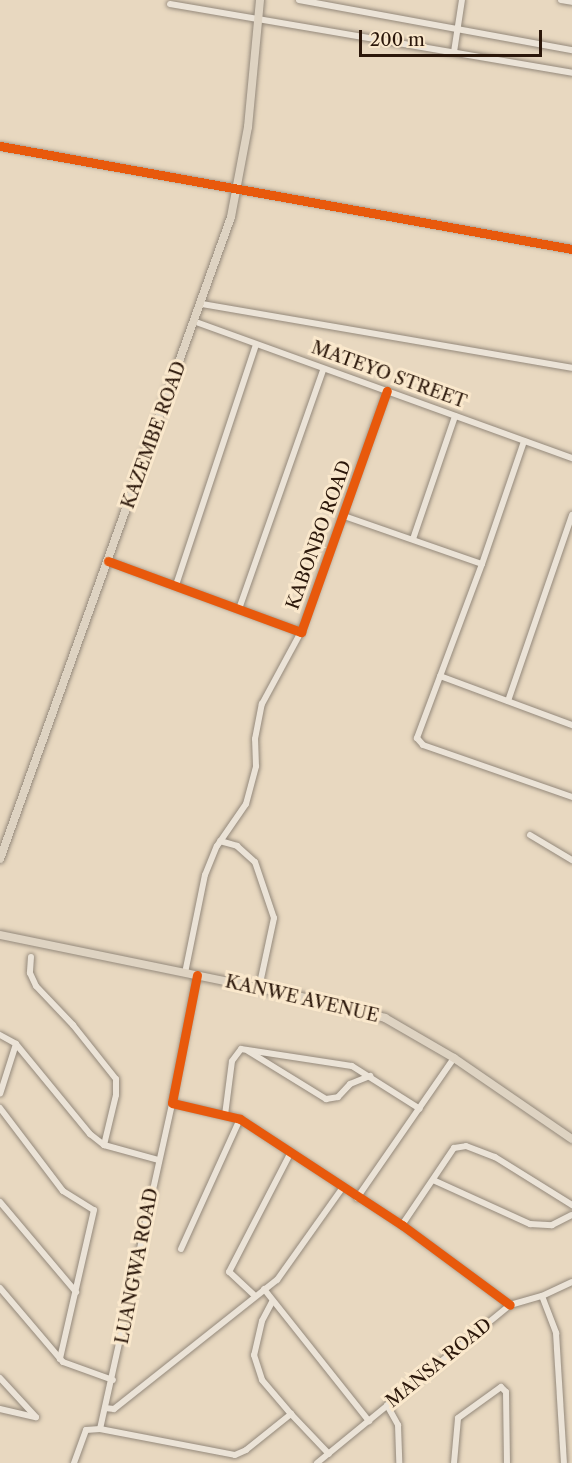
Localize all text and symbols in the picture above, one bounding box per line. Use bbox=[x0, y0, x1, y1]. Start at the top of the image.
scale bar bbox=[362, 18, 545, 56]
text: 200 m bbox=[370, 29, 425, 51]
street label: MATEYO STREET bbox=[308, 337, 470, 413]
street label: KAZEMBE ROAD bbox=[117, 358, 191, 512]
street label: KABONBO ROAD bbox=[282, 457, 356, 613]
street label: KANWE AVENUE bbox=[223, 971, 381, 1027]
street label: LUANGWA ROAD bbox=[111, 1186, 163, 1346]
street label: MANSA ROAD bbox=[382, 1314, 496, 1412]

